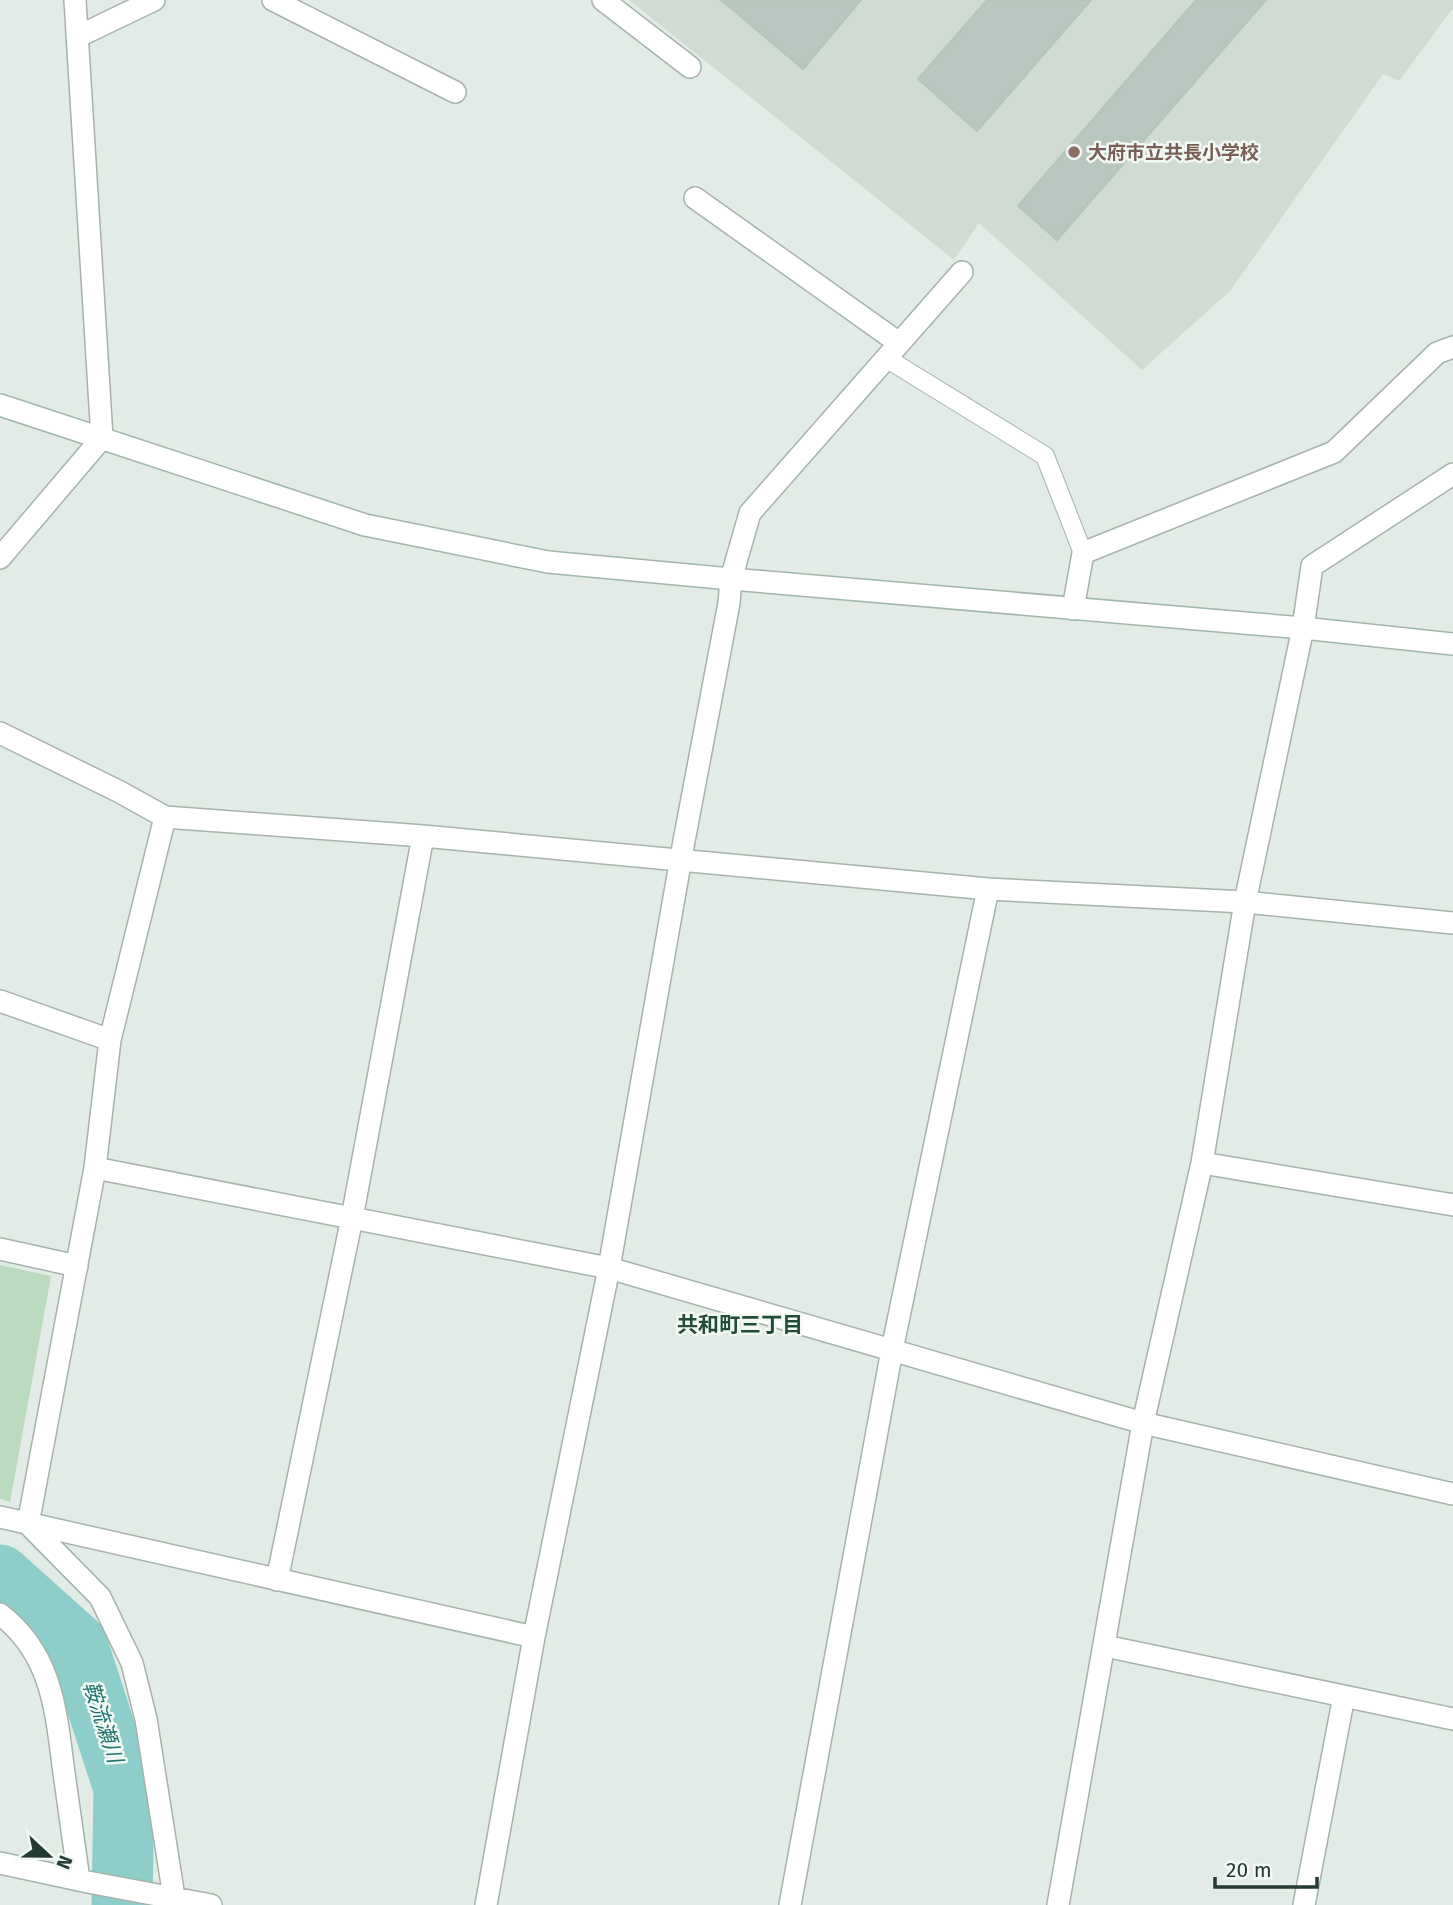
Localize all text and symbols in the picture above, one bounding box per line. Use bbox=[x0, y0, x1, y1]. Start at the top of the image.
place label: 大府市立共長小学校 bbox=[1088, 141, 1259, 164]
marker: 大府市立共長小学校 bbox=[1066, 144, 1082, 160]
district label: 共和町三丁目 bbox=[677, 1312, 803, 1338]
water label: 鞍流瀬川 bbox=[78, 1678, 129, 1768]
north arrow bbox=[14, 1821, 84, 1891]
scale bar bbox=[1215, 1846, 1316, 1890]
text: N bbox=[51, 1852, 77, 1872]
text: 20 m bbox=[1226, 1857, 1272, 1883]

